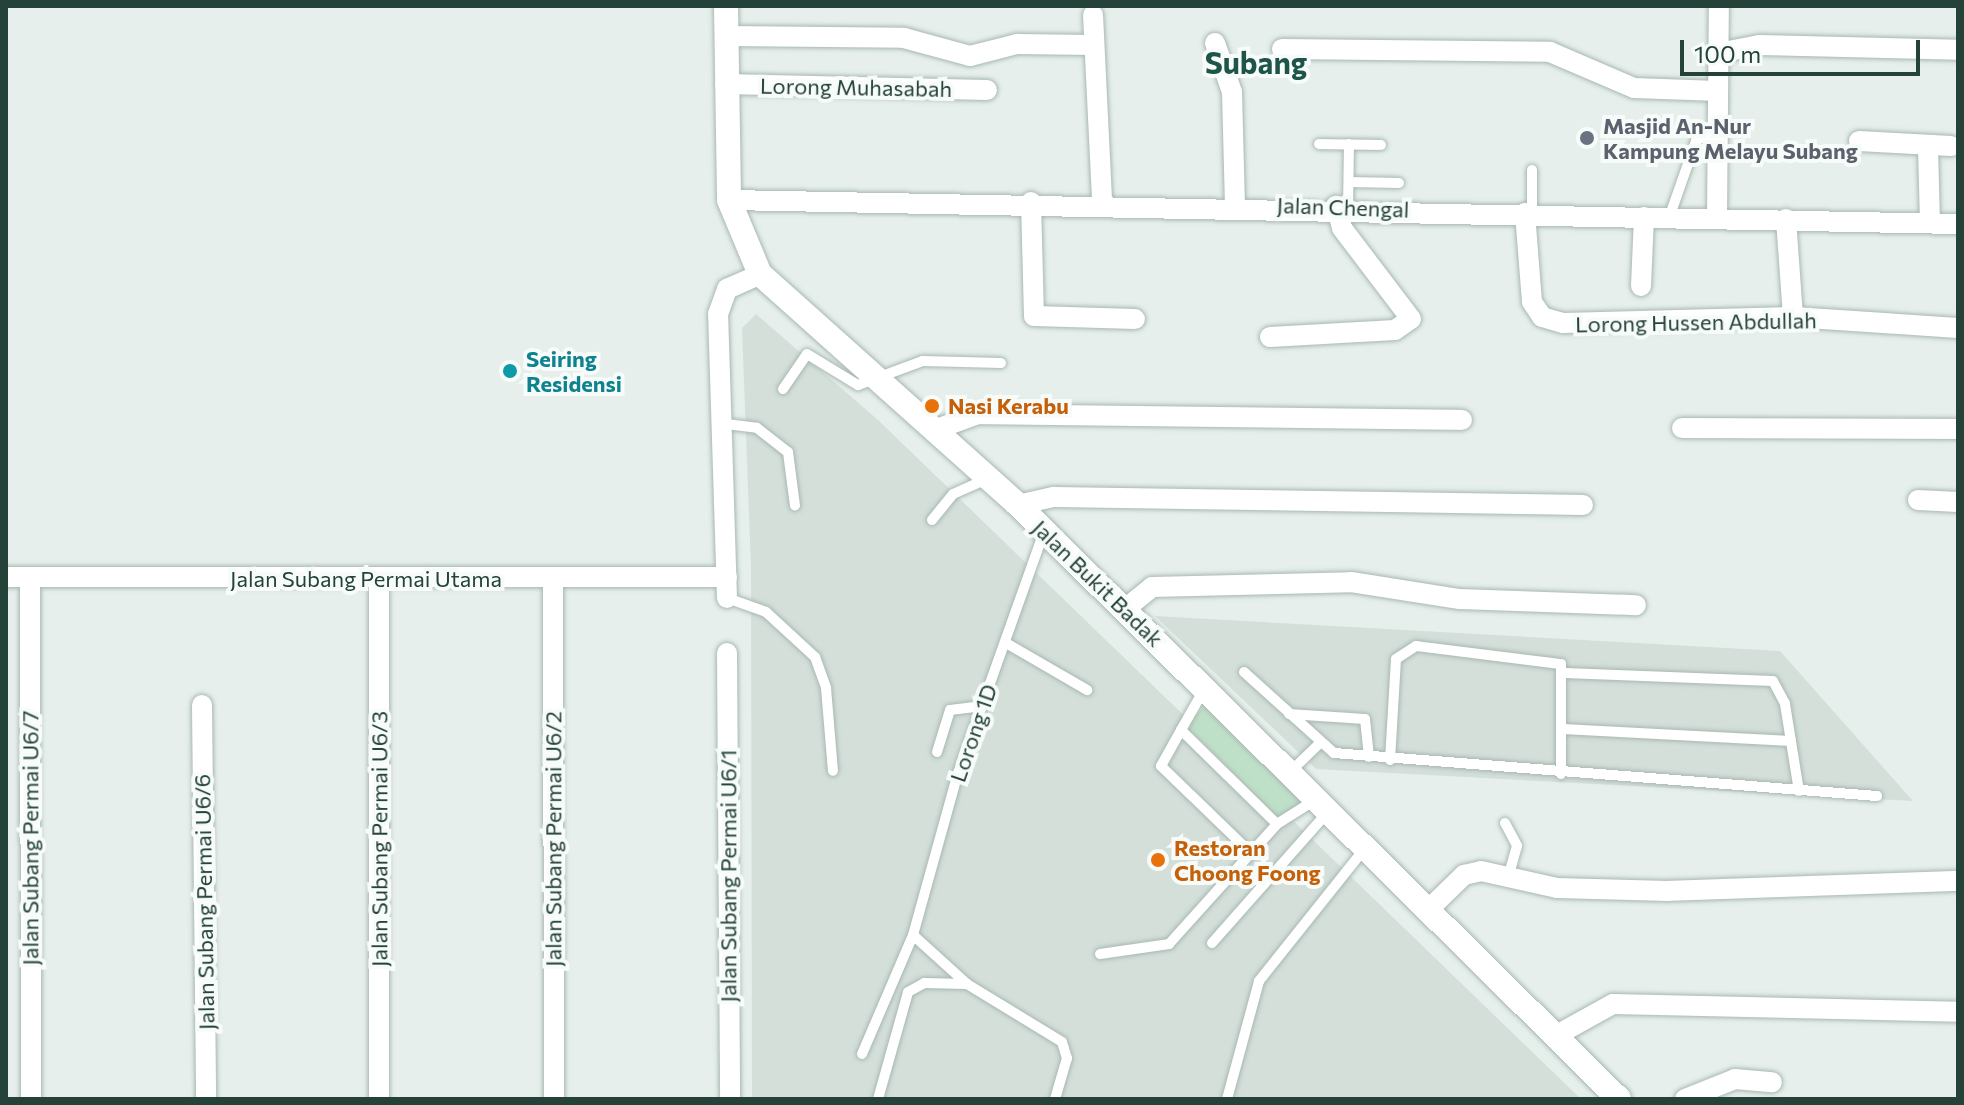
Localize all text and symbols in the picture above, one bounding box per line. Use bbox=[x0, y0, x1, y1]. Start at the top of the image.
scale bar bbox=[1684, 24, 1924, 74]
text: 100 m bbox=[1694, 39, 1761, 68]
district label: Subang bbox=[1205, 44, 1307, 80]
street label: Lorong Muhasabah bbox=[760, 72, 952, 102]
place label: Masjid An-Nur Kampung Melayu Subang bbox=[1603, 112, 1858, 164]
marker: Masjid An-Nur Kampung Melayu Subang bbox=[1578, 129, 1596, 147]
street label: Jalan Chengal bbox=[1276, 191, 1410, 223]
street label: Lorong Hussen Abdullah bbox=[1575, 307, 1817, 337]
place label: Seiring Residensi bbox=[526, 345, 622, 396]
marker: Seiring Residensi bbox=[501, 362, 519, 380]
place label: Nasi Kerabu bbox=[948, 393, 1069, 419]
marker: Nasi Kerabu bbox=[923, 397, 941, 415]
street label: Jalan Bukit Badak bbox=[1027, 514, 1169, 652]
street label: Jalan Subang Permai Utama bbox=[230, 566, 502, 592]
street label: Lorong 1D bbox=[944, 681, 1002, 785]
street label: Jalan Subang Permai U6/7 bbox=[17, 710, 43, 966]
street label: Jalan Subang Permai U6/3 bbox=[366, 711, 392, 967]
street label: Jalan Subang Permai U6/2 bbox=[540, 711, 566, 967]
street label: Jalan Subang Permai U6/1 bbox=[715, 750, 741, 1002]
street label: Jalan Subang Permai U6/6 bbox=[189, 774, 219, 1030]
place label: Restoran Choong Foong bbox=[1174, 834, 1321, 886]
marker: Restoran Choong Foong bbox=[1149, 851, 1167, 869]

